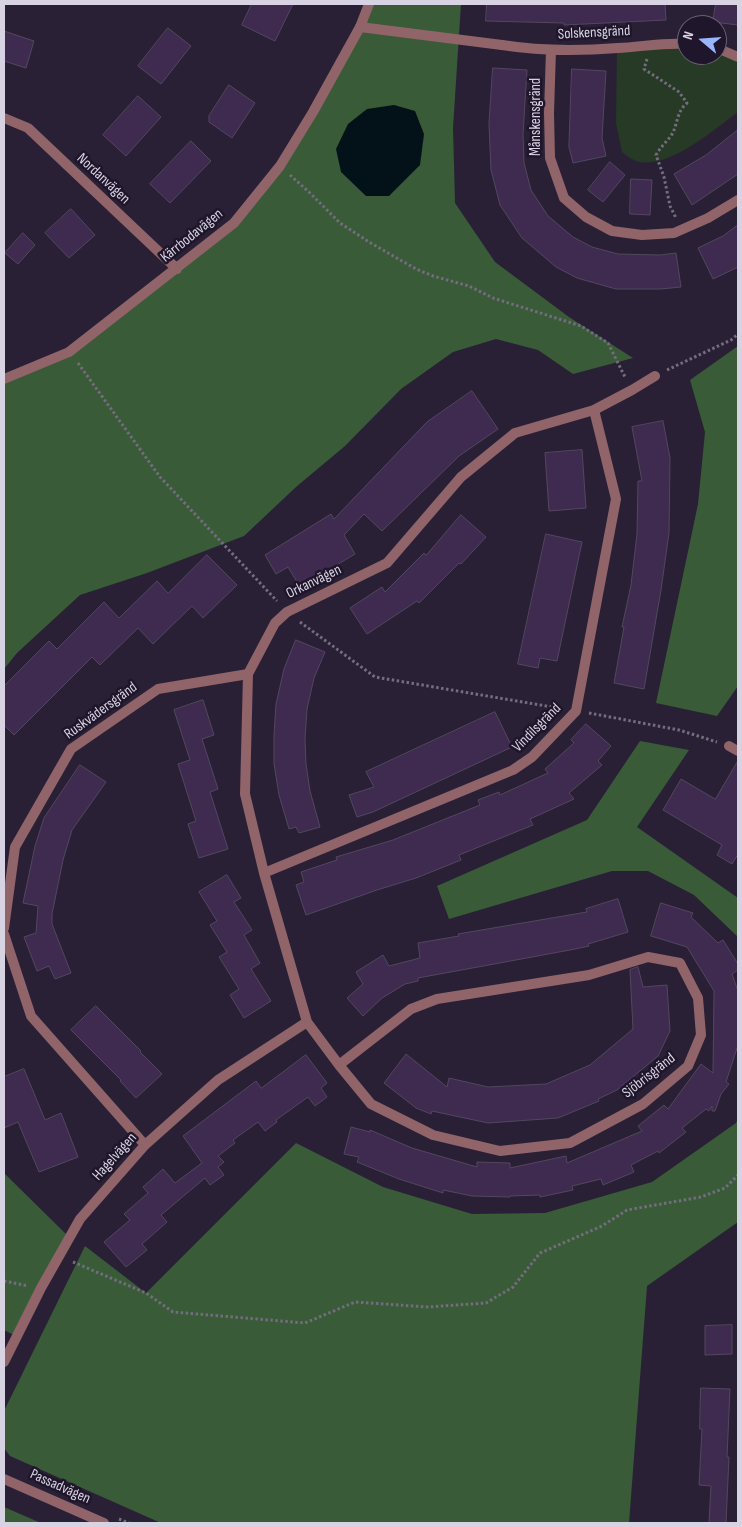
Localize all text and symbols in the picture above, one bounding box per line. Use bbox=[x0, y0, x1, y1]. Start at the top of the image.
north arrow bbox=[677, 15, 727, 65]
street label: Solskensgränd bbox=[557, 22, 631, 44]
text: N bbox=[679, 29, 697, 42]
street label: Månskensgränd bbox=[527, 78, 545, 156]
street label: Nordanvägen bbox=[73, 150, 133, 208]
street label: Kärrbodavägen bbox=[157, 205, 227, 267]
street label: Orkanvägen bbox=[283, 561, 345, 603]
street label: Ruskvädersgränd bbox=[61, 678, 141, 744]
street label: Vindilsgränd bbox=[509, 700, 565, 756]
street label: Sjöbrisgränd bbox=[619, 1050, 679, 1102]
street label: Hagelvägen bbox=[89, 1129, 141, 1185]
street label: Passadvägen bbox=[27, 1466, 93, 1508]

